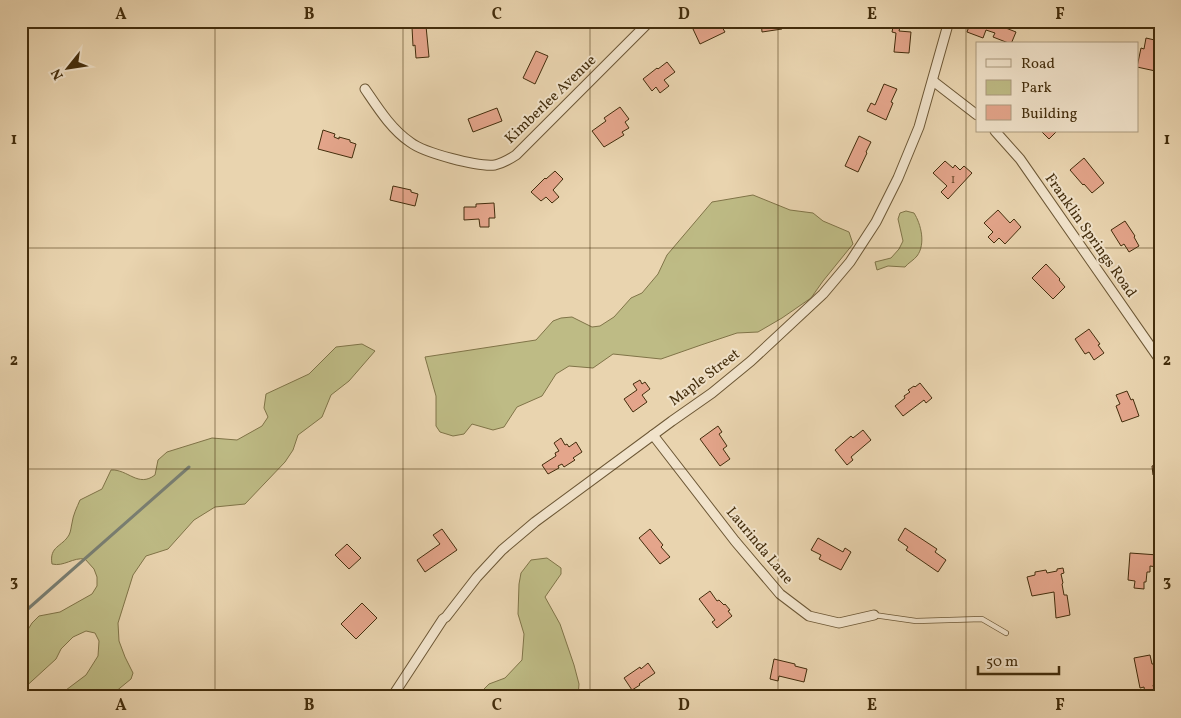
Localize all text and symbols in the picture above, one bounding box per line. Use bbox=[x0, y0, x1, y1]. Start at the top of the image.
text: A bbox=[115, 4, 127, 26]
text: B bbox=[304, 4, 315, 26]
text: C bbox=[492, 4, 502, 26]
text: D bbox=[678, 4, 690, 26]
text: E bbox=[867, 4, 877, 26]
text: F bbox=[1055, 4, 1065, 26]
north arrow bbox=[42, 42, 92, 92]
legend bbox=[976, 42, 1138, 132]
street label: Kimberlee Avenue bbox=[500, 51, 602, 149]
text: Road bbox=[1021, 54, 1055, 75]
text: N bbox=[47, 65, 69, 83]
text: Park bbox=[1021, 78, 1052, 99]
text: Building bbox=[1021, 104, 1078, 125]
text: 1 bbox=[11, 129, 17, 151]
text: 1 bbox=[1164, 129, 1170, 151]
street label: Franklin Springs Road bbox=[1039, 170, 1141, 302]
house number: 1 bbox=[951, 172, 955, 188]
street label: Maple Street bbox=[665, 344, 745, 412]
text: 2 bbox=[10, 350, 18, 372]
text: 2 bbox=[1163, 350, 1171, 372]
street label: Laurinda Lane bbox=[720, 503, 798, 589]
text: 3 bbox=[10, 571, 18, 593]
text: 3 bbox=[1163, 571, 1171, 593]
scale bar bbox=[978, 643, 1060, 675]
text: 50 m bbox=[986, 652, 1018, 673]
text: A bbox=[115, 695, 127, 717]
text: B bbox=[304, 695, 315, 717]
text: C bbox=[492, 695, 502, 717]
text: D bbox=[678, 695, 690, 717]
text: E bbox=[867, 695, 877, 717]
text: F bbox=[1055, 695, 1065, 717]

